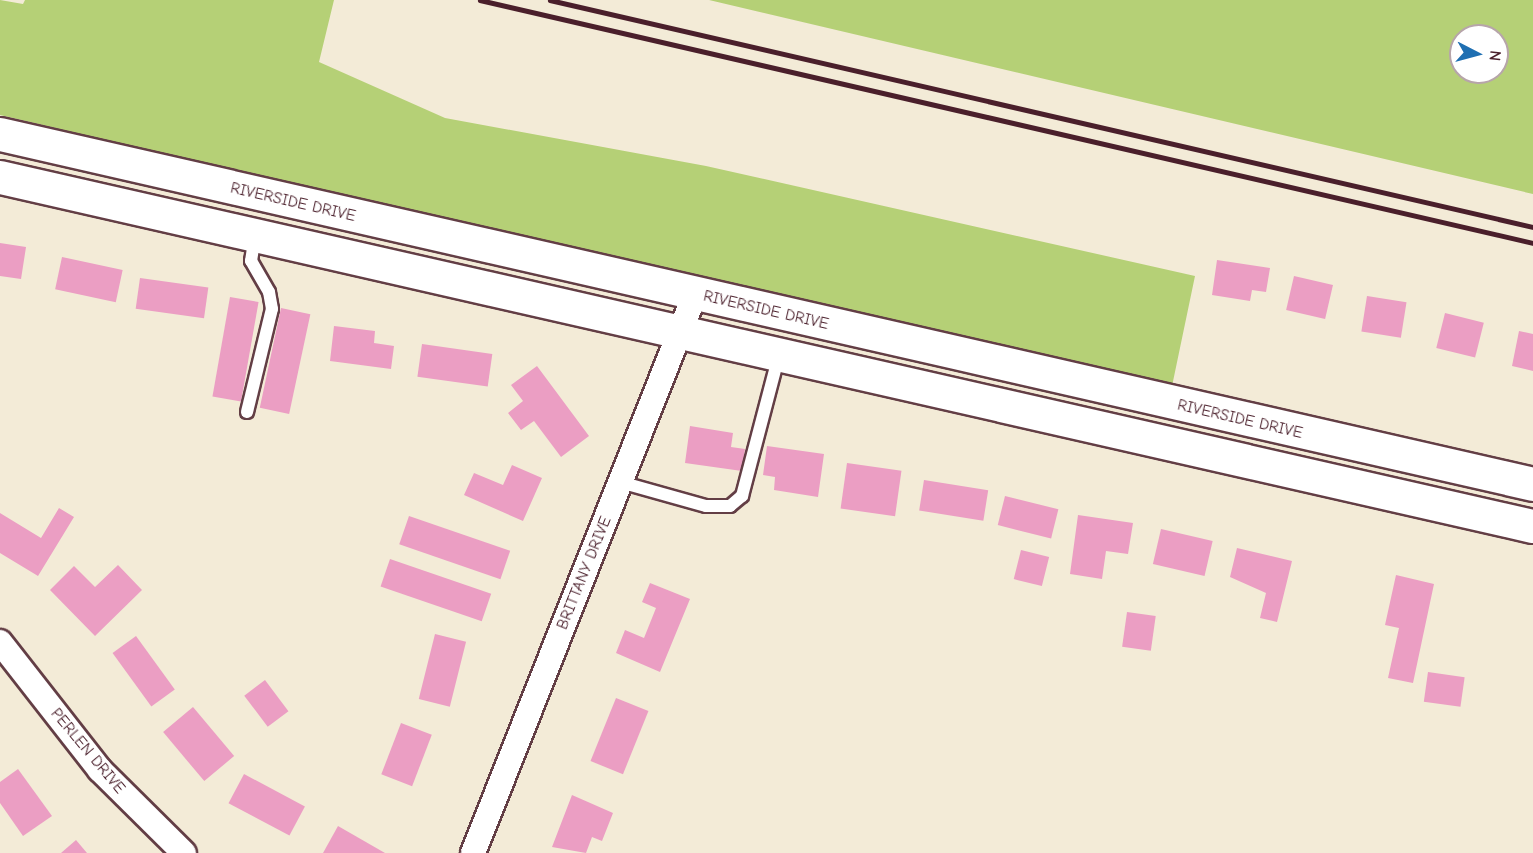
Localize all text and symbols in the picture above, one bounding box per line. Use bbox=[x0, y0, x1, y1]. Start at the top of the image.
north arrow bbox=[1449, 24, 1509, 84]
text: N bbox=[1485, 50, 1504, 62]
street label: RIVERSIDE DRIVE bbox=[229, 178, 357, 226]
street label: RIVERSIDE DRIVE bbox=[702, 286, 830, 334]
street label: RIVERSIDE DRIVE bbox=[1176, 395, 1304, 443]
street label: BRITTANY DRIVE bbox=[553, 514, 615, 632]
street label: PERLEN DRIVE bbox=[47, 704, 129, 798]

